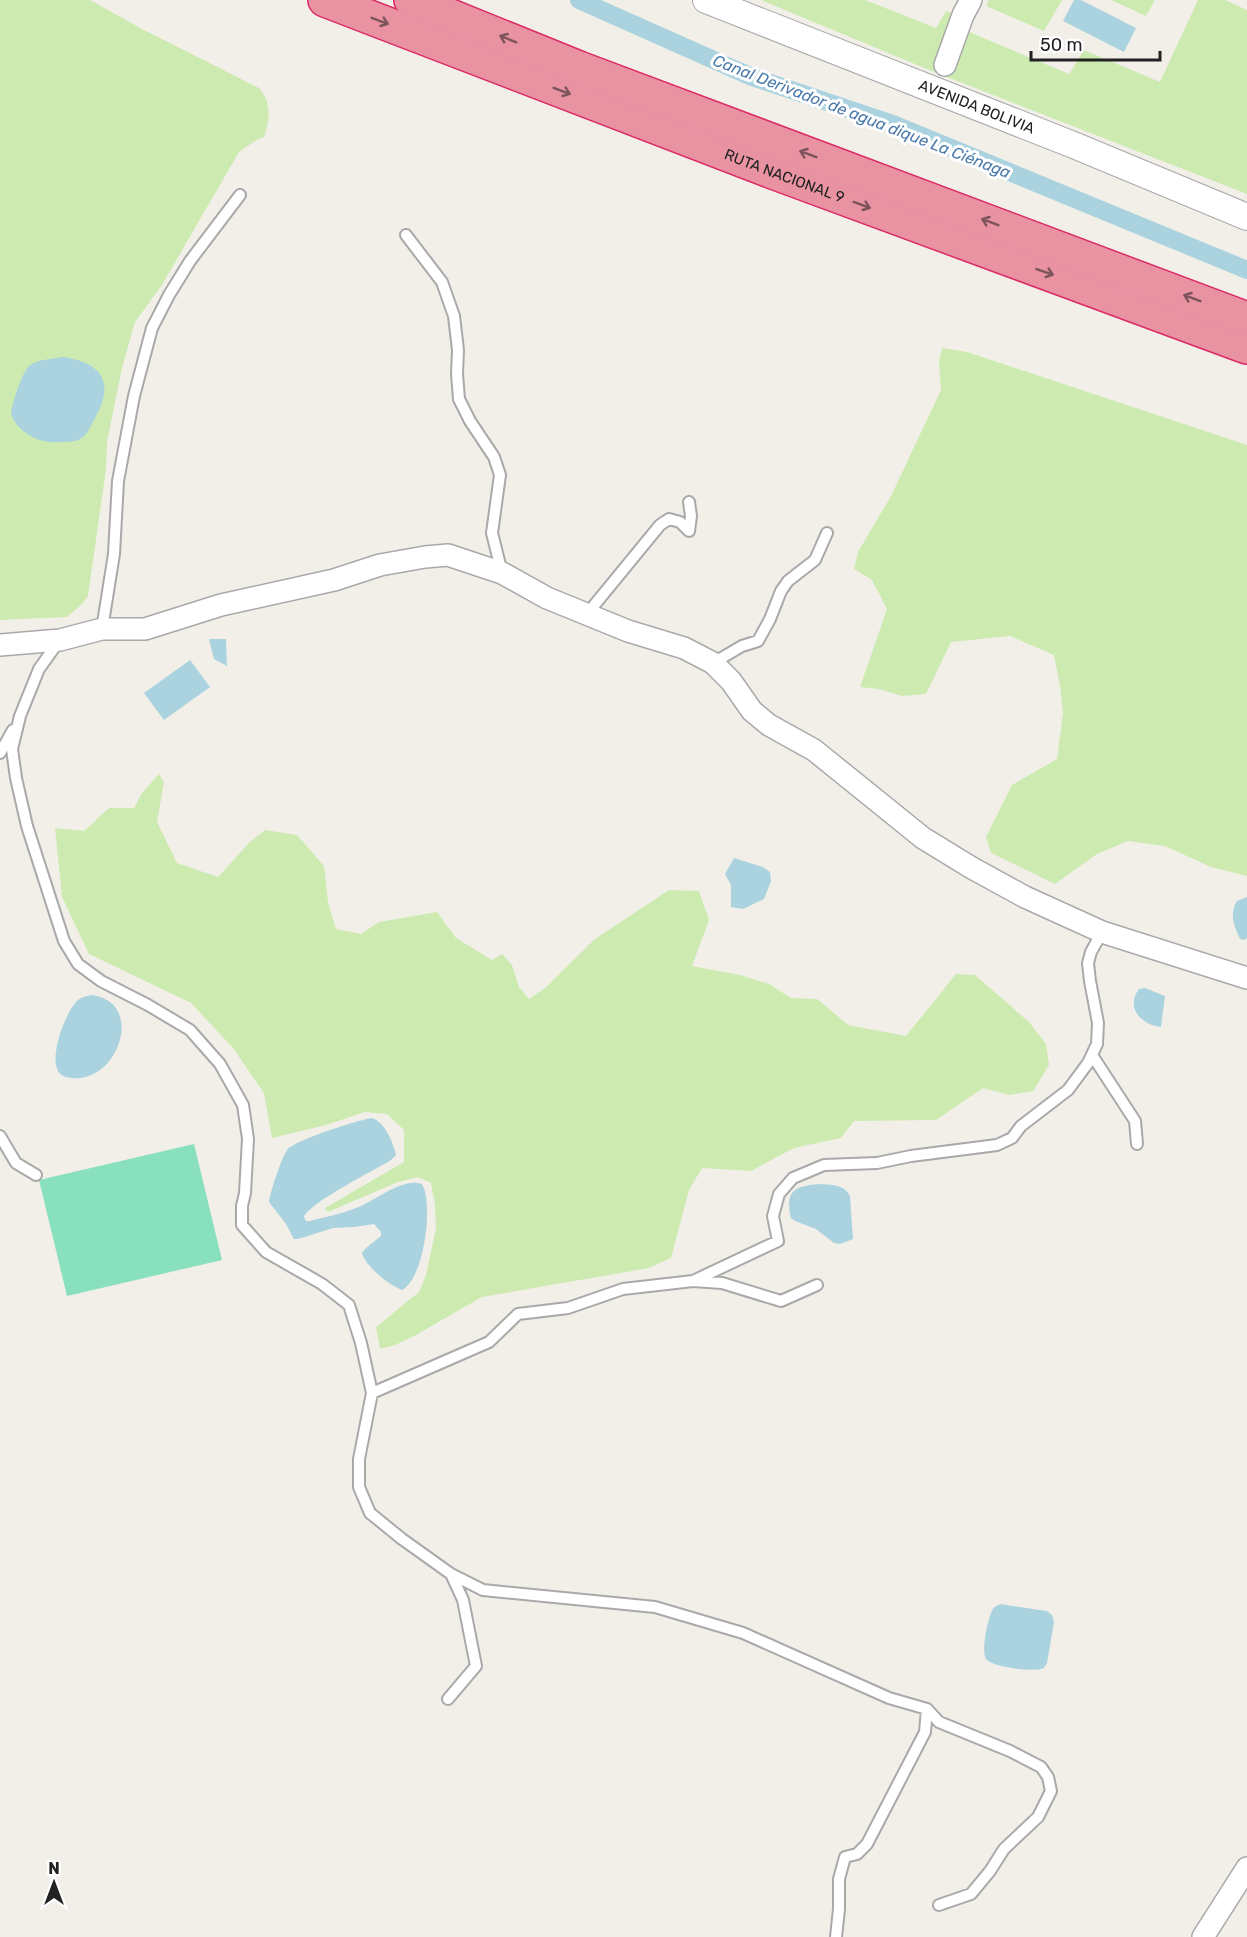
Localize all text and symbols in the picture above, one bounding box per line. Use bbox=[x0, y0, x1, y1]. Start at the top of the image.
one-way arrow bbox=[370, 16, 388, 27]
scale bar bbox=[1031, 24, 1160, 62]
one-way arrow bbox=[499, 33, 517, 44]
text: 50 m bbox=[1040, 34, 1083, 56]
water label: Canal Derivador de agua dique La Ciénaga bbox=[710, 51, 1013, 182]
street label: AVENIDA BOLIVIA bbox=[916, 76, 1037, 138]
one-way arrow bbox=[552, 86, 570, 97]
street label: RUTA NACIONAL 9 bbox=[722, 145, 847, 207]
one-way arrow bbox=[799, 147, 817, 158]
one-way arrow bbox=[852, 201, 870, 212]
one-way arrow bbox=[981, 216, 1000, 227]
one-way arrow bbox=[1035, 267, 1054, 278]
one-way arrow bbox=[1183, 292, 1202, 303]
north arrow bbox=[24, 1853, 84, 1913]
text: N bbox=[48, 1859, 60, 1878]

